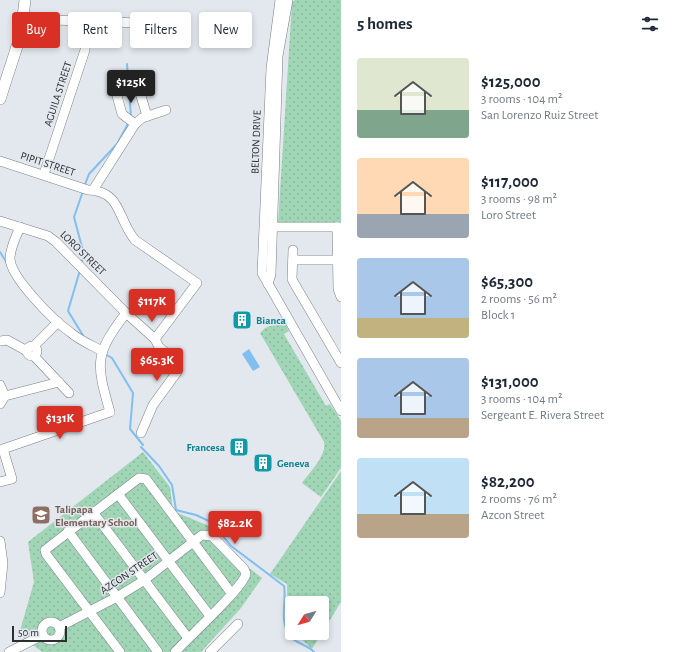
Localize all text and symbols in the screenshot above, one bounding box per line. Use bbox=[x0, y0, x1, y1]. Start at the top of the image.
chip: Buy bbox=[12, 12, 60, 48]
chip: Rent bbox=[68, 12, 122, 48]
chip: Filters bbox=[130, 12, 191, 48]
chip: New bbox=[199, 12, 252, 48]
icon: filters bbox=[639, 13, 661, 35]
text: 5 homes bbox=[357, 15, 413, 32]
street label: AGUILA STREET bbox=[42, 59, 74, 128]
pin: $125K bbox=[103, 70, 159, 104]
text: $125,000 bbox=[481, 73, 541, 90]
icon: home bbox=[389, 74, 437, 122]
text: $125K bbox=[116, 76, 146, 89]
text: 3 rooms · 104 m² bbox=[481, 93, 562, 106]
street label: BELTON DRIVE bbox=[249, 109, 263, 174]
text: San Lorenzo Ruiz Street bbox=[481, 109, 599, 122]
street label: PIPIT STREET bbox=[19, 150, 77, 178]
text: $117,000 bbox=[481, 173, 539, 190]
icon: home bbox=[389, 174, 437, 222]
text: 3 rooms · 98 m² bbox=[481, 193, 557, 206]
text: Loro Street bbox=[481, 209, 536, 222]
street label: LORO STREET bbox=[58, 229, 108, 278]
text: $65,300 bbox=[481, 273, 533, 290]
icon: home bbox=[389, 274, 437, 322]
pin: $117K bbox=[124, 289, 180, 323]
text: 2 rooms · 56 m² bbox=[481, 293, 557, 306]
text: $117K bbox=[138, 295, 166, 308]
building icon: Bianca bbox=[231, 309, 253, 331]
text: Block 1 bbox=[481, 309, 515, 322]
place label: Bianca bbox=[256, 315, 286, 326]
pin: $65.3K bbox=[124, 348, 190, 382]
text: $65.3K bbox=[140, 354, 174, 367]
text: $131,000 bbox=[481, 373, 539, 390]
icon: home bbox=[389, 374, 437, 422]
text: 3 rooms · 104 m² bbox=[481, 393, 562, 406]
pin: $131K bbox=[32, 406, 88, 440]
text: Sergeant E. Rivera Street bbox=[481, 409, 604, 422]
text: $131K bbox=[46, 412, 74, 425]
building icon: Francesa bbox=[228, 436, 250, 458]
place label: Francesa bbox=[187, 442, 226, 453]
building icon: Geneva bbox=[252, 452, 274, 474]
place label: Geneva bbox=[277, 458, 310, 469]
text: $82,200 bbox=[481, 473, 535, 490]
icon: home bbox=[389, 474, 437, 522]
text: 2 rooms · 76 m² bbox=[481, 493, 557, 506]
school or university icon: Talipapa Elementary School bbox=[30, 504, 52, 526]
place label: Talipapa Elementary School bbox=[55, 504, 137, 528]
text: Azcon Street bbox=[481, 509, 544, 522]
pin: $82.2K bbox=[202, 511, 268, 545]
text: $82.2K bbox=[217, 517, 253, 530]
street label: AZCON STREET bbox=[98, 549, 160, 596]
north arrow bbox=[285, 596, 329, 640]
map controls bbox=[285, 596, 329, 640]
scale bar bbox=[12, 624, 67, 643]
text: 50 m bbox=[18, 627, 39, 638]

